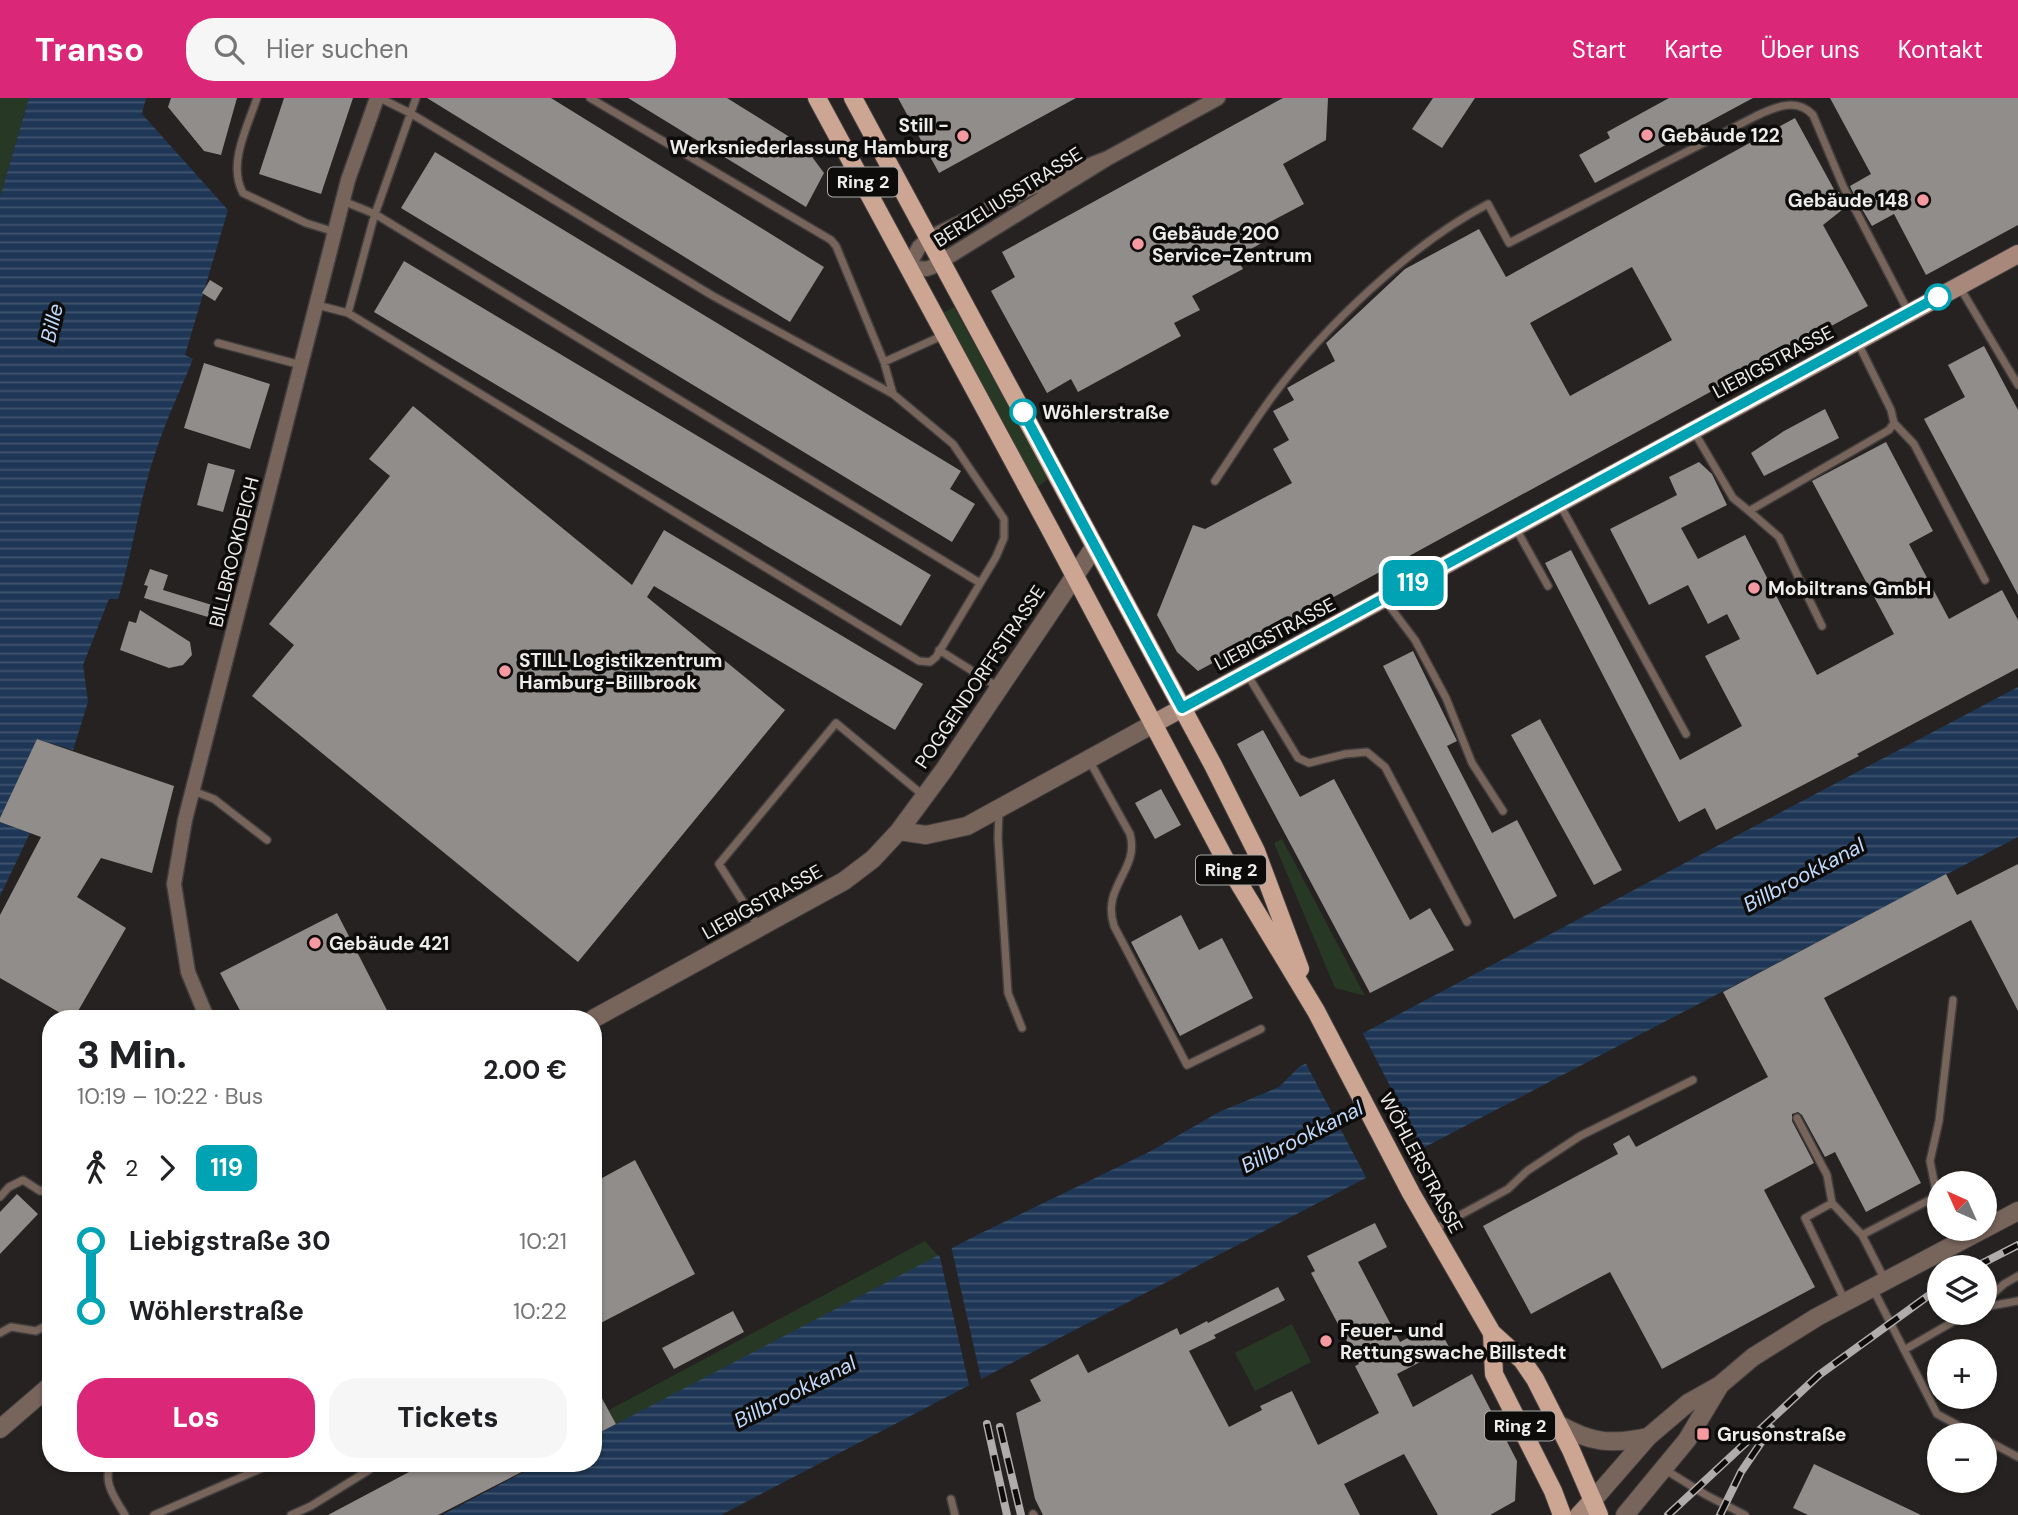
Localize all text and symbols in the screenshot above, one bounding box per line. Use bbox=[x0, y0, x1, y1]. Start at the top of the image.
search box bbox=[186, 18, 676, 81]
text: Transo bbox=[35, 28, 144, 71]
icon: search bbox=[210, 30, 248, 68]
text: Hier suchen bbox=[266, 32, 409, 66]
text: Start bbox=[1572, 34, 1626, 65]
text: Karte bbox=[1664, 34, 1723, 65]
text: Über uns bbox=[1761, 34, 1860, 65]
text: Kontakt bbox=[1898, 34, 1983, 65]
place label: Still - Werksniederlassung Hamburg bbox=[670, 113, 949, 160]
place label: Gebäude 122 bbox=[1661, 123, 1780, 148]
marker: Gebäude 122 bbox=[1639, 127, 1655, 143]
marker: Still - Werksniederlassung Hamburg bbox=[955, 128, 971, 144]
street label: BERZELIUSSTRASSE bbox=[929, 141, 1087, 253]
road number: Ring 2 bbox=[828, 168, 898, 196]
place label: Gebäude 148 bbox=[1788, 188, 1909, 213]
marker: Gebäude 148 bbox=[1915, 192, 1931, 208]
place label: Gebäude 200 Service-Zentrum bbox=[1152, 221, 1312, 268]
marker: Gebäude 200 Service-Zentrum bbox=[1130, 236, 1146, 252]
unlabelled marker bbox=[1925, 284, 1951, 310]
water label: Bille bbox=[34, 301, 70, 345]
street label: LIEBIGSTRASSE bbox=[1708, 320, 1838, 404]
marker: Wöhlerstraße bbox=[1010, 399, 1036, 425]
place label: Wöhlerstraße bbox=[1042, 400, 1170, 425]
street label: BILLBROOKDEICH bbox=[203, 474, 265, 630]
line badge: 119 bbox=[1373, 560, 1453, 606]
text: 119 bbox=[1397, 567, 1429, 598]
place label: Mobiltrans GmbH bbox=[1768, 576, 1931, 601]
marker: Mobiltrans GmbH bbox=[1746, 580, 1762, 596]
street label: POGGENDORFFSTRASSE bbox=[909, 581, 1051, 773]
street label: LIEBIGSTRASSE bbox=[1210, 592, 1340, 676]
place label: STILL Logistikzentrum Hamburg-Billbrook bbox=[519, 648, 723, 695]
marker: STILL Logistikzentrum Hamburg-Billbrook bbox=[497, 663, 513, 679]
water label: Billbrookkanal bbox=[1738, 831, 1870, 919]
road number: Ring 2 bbox=[1196, 856, 1266, 884]
street label: LIEBIGSTRASSE bbox=[698, 859, 826, 945]
place label: Gebäude 421 bbox=[329, 931, 449, 956]
marker: Gebäude 421 bbox=[307, 935, 323, 951]
text: 3 Min. bbox=[77, 1030, 187, 1080]
text: 2.00 € bbox=[483, 1053, 567, 1087]
text: 10:19 – 10:22 · Bus bbox=[77, 1081, 263, 1111]
street label: WÖHLERSTRASSE bbox=[1373, 1088, 1469, 1238]
water label: Billbrookkanal bbox=[1236, 1094, 1368, 1180]
icon: walk bbox=[77, 1149, 115, 1187]
icon: forward bbox=[148, 1149, 186, 1187]
text: 119 bbox=[210, 1152, 243, 1183]
text: 2 bbox=[125, 1153, 138, 1183]
north arrow bbox=[1927, 1171, 1997, 1241]
map controls bbox=[1927, 1171, 1997, 1493]
text: Liebigstraße 30 bbox=[129, 1224, 331, 1258]
text: 10:21 bbox=[519, 1226, 567, 1256]
button: layers bbox=[1927, 1255, 1997, 1325]
text: Wöhlerstraße bbox=[129, 1294, 304, 1328]
text: 10:22 bbox=[513, 1296, 567, 1326]
place label: Feuer- und Rettungswache Billstedt bbox=[1340, 1318, 1567, 1365]
marker: Feuer- und Rettungswache Billstedt bbox=[1318, 1333, 1334, 1349]
button: + bbox=[1927, 1339, 1997, 1409]
water label: Billbrookkanal bbox=[729, 1349, 861, 1435]
button: Los bbox=[77, 1378, 315, 1458]
button: Tickets bbox=[329, 1378, 567, 1458]
road number: Ring 2 bbox=[1485, 1412, 1555, 1441]
place label: Grusonstraße bbox=[1717, 1422, 1847, 1447]
button: − bbox=[1927, 1423, 1997, 1493]
marker: Grusonstraße bbox=[1695, 1426, 1711, 1442]

